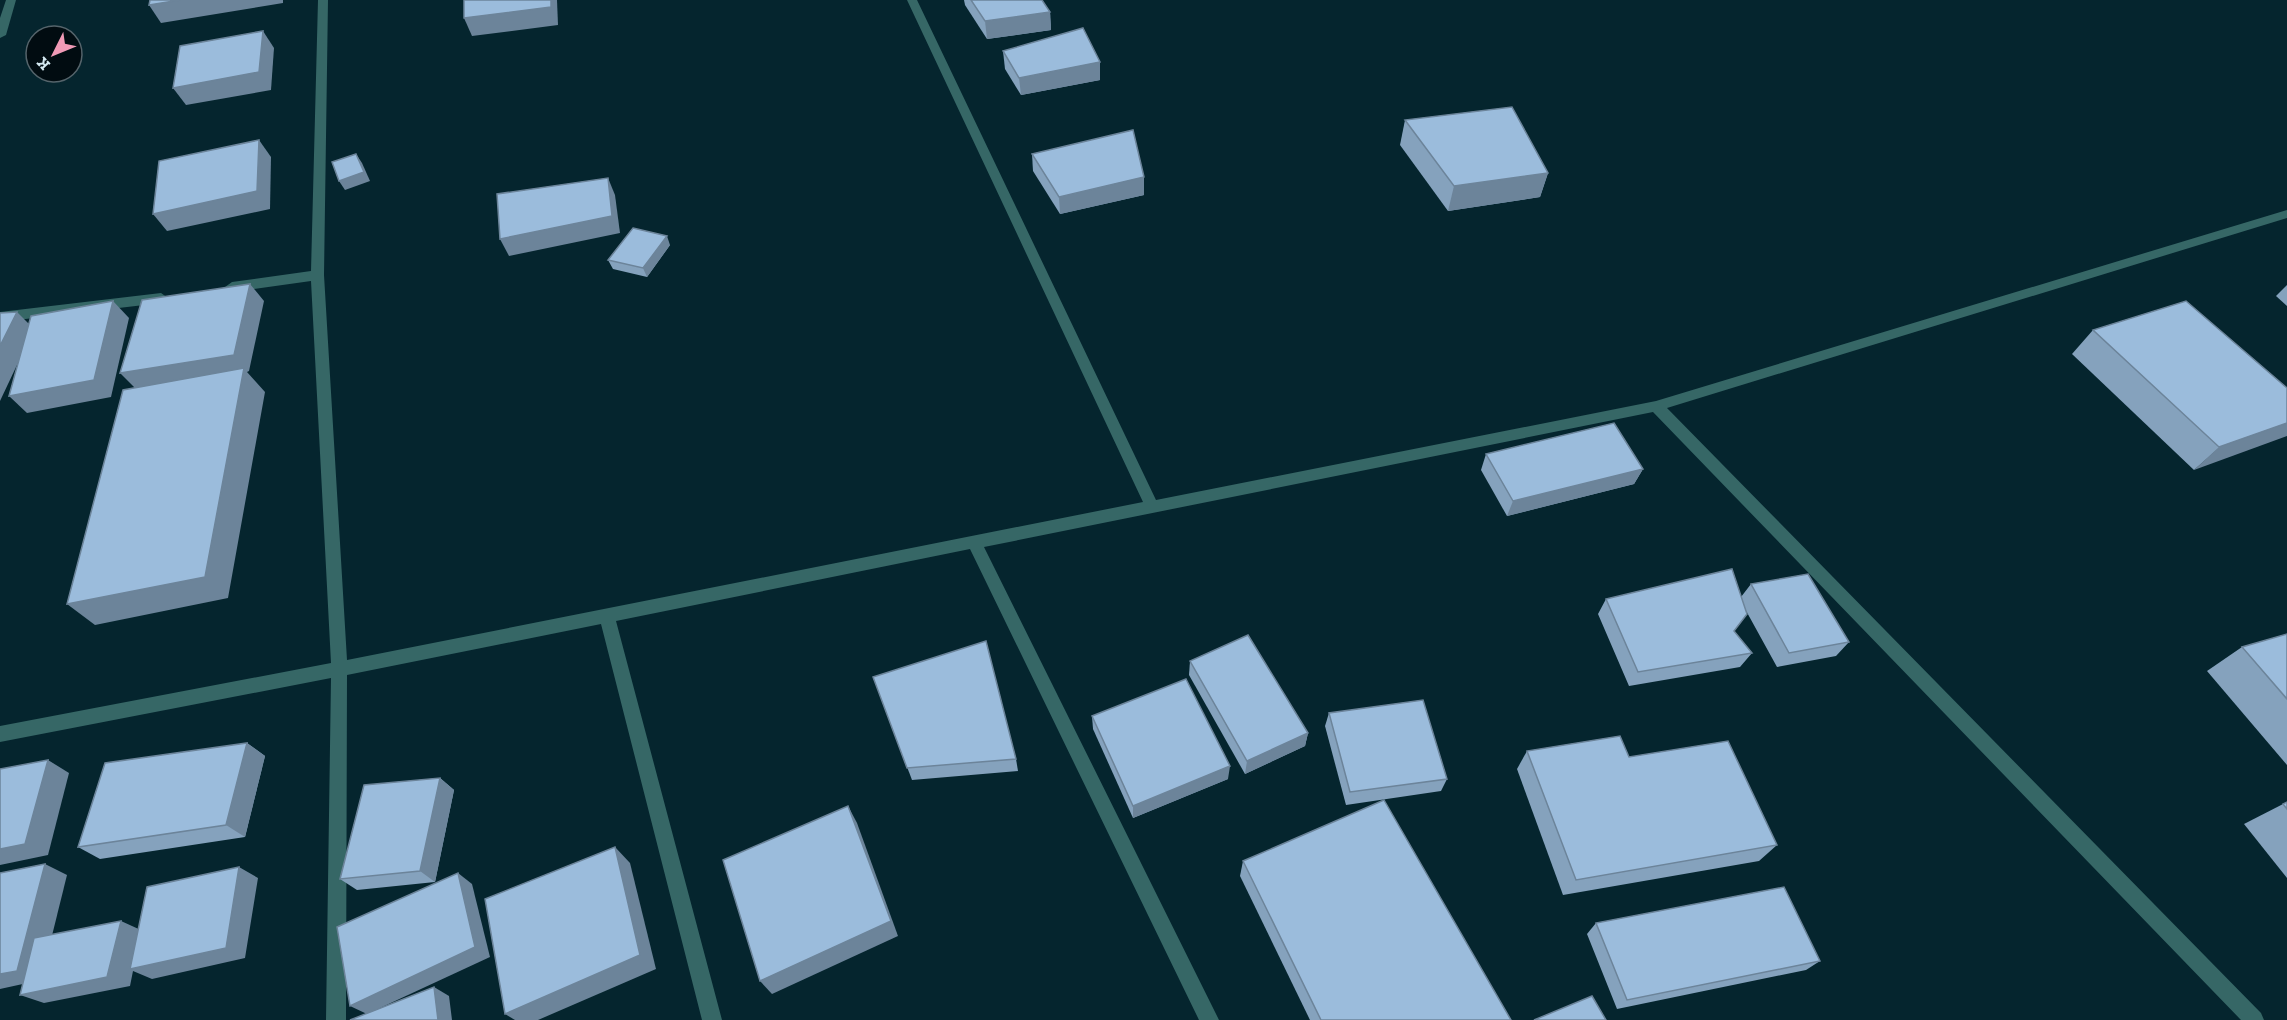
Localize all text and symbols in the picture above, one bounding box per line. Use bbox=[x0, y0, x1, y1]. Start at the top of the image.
north arrow bbox=[24, 24, 84, 84]
text: K bbox=[33, 53, 54, 74]

